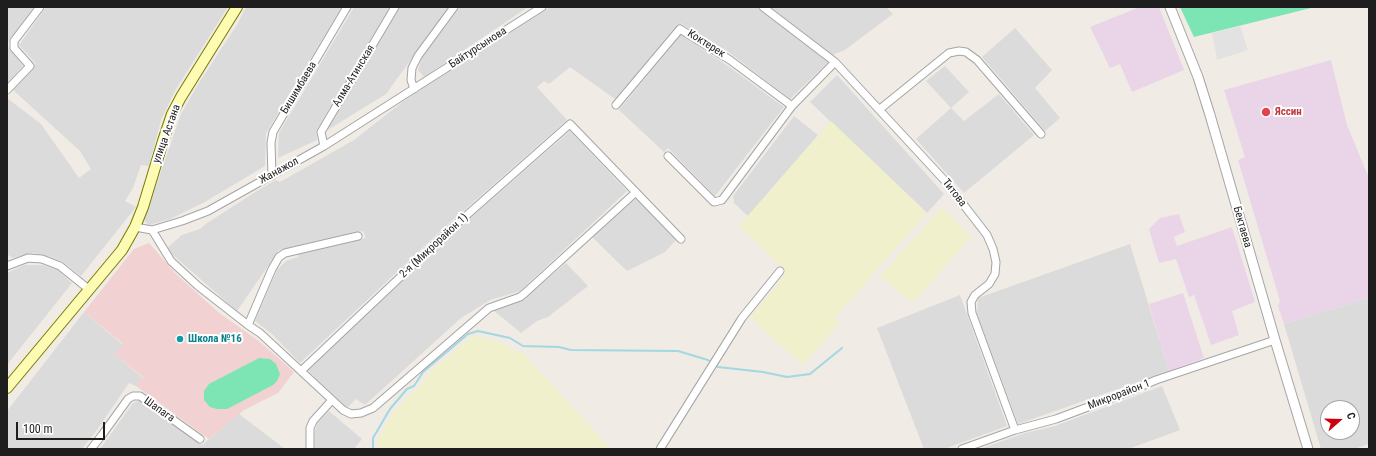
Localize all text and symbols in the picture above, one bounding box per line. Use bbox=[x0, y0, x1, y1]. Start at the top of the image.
street label: Байтурсынова bbox=[447, 24, 509, 72]
street label: Коктерек bbox=[685, 27, 727, 61]
street label: Алма-Атинская bbox=[330, 43, 378, 109]
street label: Бишимбаева bbox=[278, 59, 320, 117]
street label: улица Астана bbox=[150, 103, 184, 165]
place label: Яссин bbox=[1275, 105, 1302, 119]
marker: Яссин bbox=[1260, 106, 1272, 118]
street label: Жанажол bbox=[257, 155, 301, 187]
street label: Титова bbox=[939, 177, 969, 209]
street label: Бектаева bbox=[1230, 205, 1254, 249]
street label: 2-я (Микрорайон 1) bbox=[397, 211, 471, 281]
place label: Школа №16 bbox=[188, 332, 242, 346]
marker: Школа №16 bbox=[175, 334, 185, 344]
street label: Микрорайон 1 bbox=[1086, 377, 1152, 413]
street label: Шапага bbox=[141, 395, 177, 425]
north arrow bbox=[1320, 400, 1360, 440]
text: С bbox=[1344, 411, 1358, 421]
scale bar bbox=[18, 414, 107, 440]
text: 100 m bbox=[23, 422, 53, 436]

